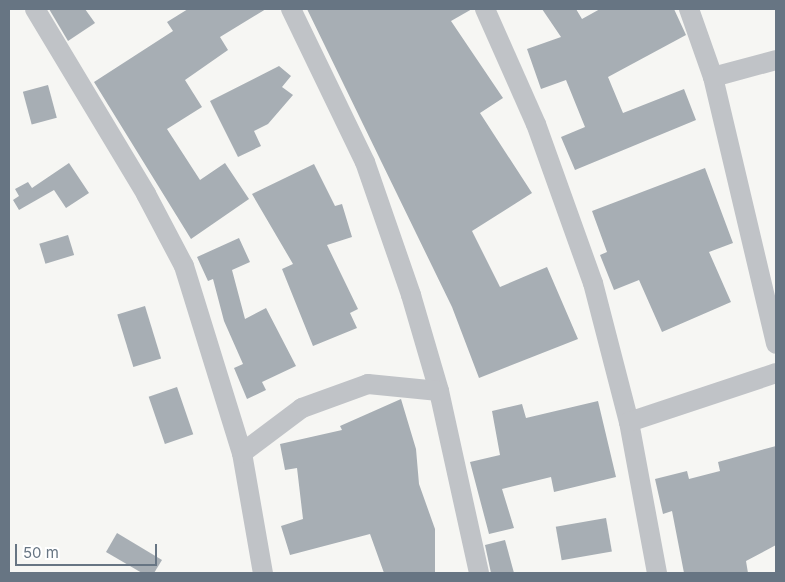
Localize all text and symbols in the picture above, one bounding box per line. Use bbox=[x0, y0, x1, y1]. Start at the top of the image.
scale bar bbox=[18, 534, 160, 566]
text: 50 m bbox=[23, 543, 59, 562]

